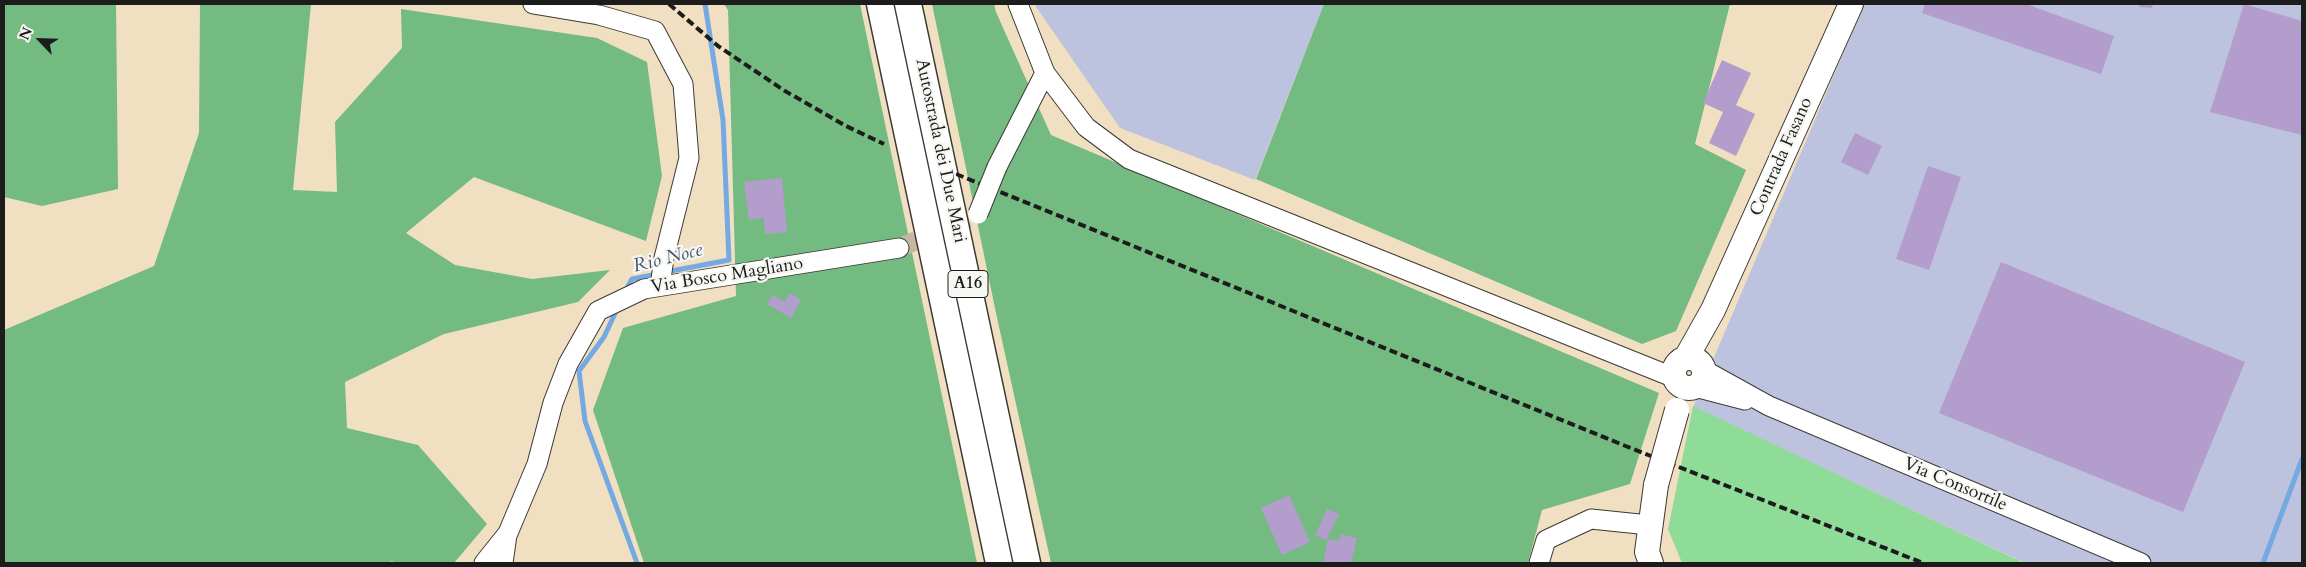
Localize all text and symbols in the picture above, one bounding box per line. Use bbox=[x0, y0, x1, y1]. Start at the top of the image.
north arrow bbox=[15, 15, 65, 65]
text: N bbox=[15, 24, 37, 43]
street label: Autostrada dei Due Mari bbox=[910, 57, 970, 245]
street label: Contrada Fasano bbox=[1746, 94, 1818, 220]
water label: Rio Noce bbox=[631, 239, 705, 279]
street label: Via Bosco Magliano bbox=[649, 253, 805, 299]
road number: A16 bbox=[948, 270, 988, 298]
street label: Via Consortile bbox=[1900, 453, 2010, 517]

